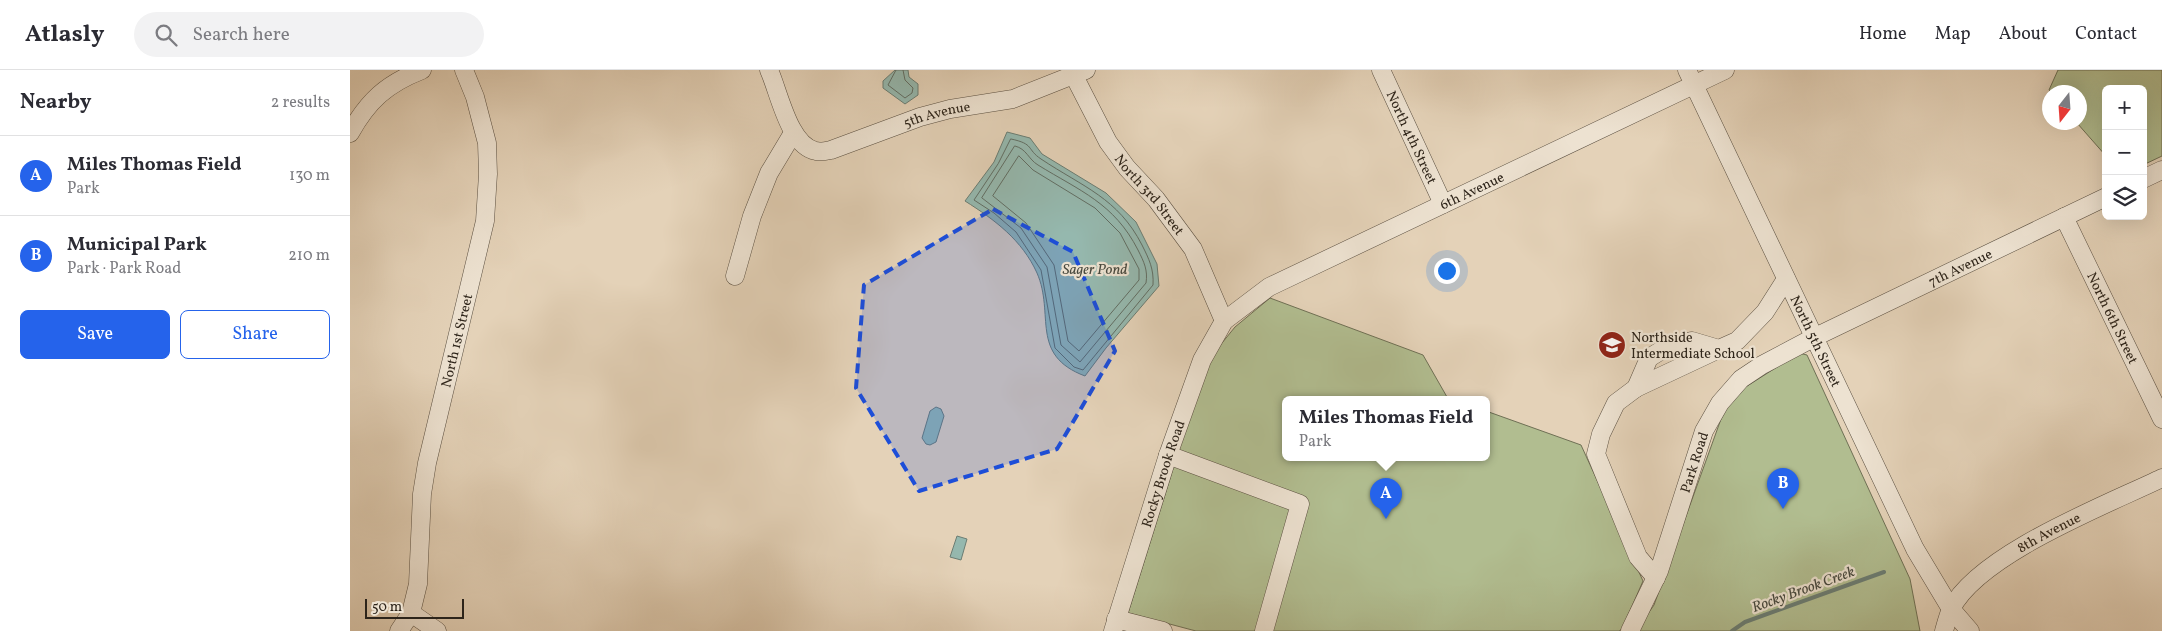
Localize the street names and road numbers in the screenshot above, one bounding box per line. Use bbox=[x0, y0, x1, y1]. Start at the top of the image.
street label: North 4th Street bbox=[1381, 88, 1441, 188]
street label: 5th Avenue bbox=[901, 98, 972, 133]
street label: North 3rd Street bbox=[1109, 151, 1188, 240]
street label: 6th Avenue bbox=[1437, 168, 1508, 215]
street label: 7th Avenue bbox=[1926, 245, 1996, 292]
street label: North 6th Street bbox=[2081, 269, 2142, 368]
street label: North 1st Street bbox=[437, 292, 478, 390]
street label: North 5th Street bbox=[1785, 293, 1845, 391]
street label: Rocky Brook Road bbox=[1138, 418, 1191, 530]
street label: Park Road bbox=[1677, 430, 1714, 496]
street label: 8th Avenue bbox=[2014, 509, 2084, 558]

